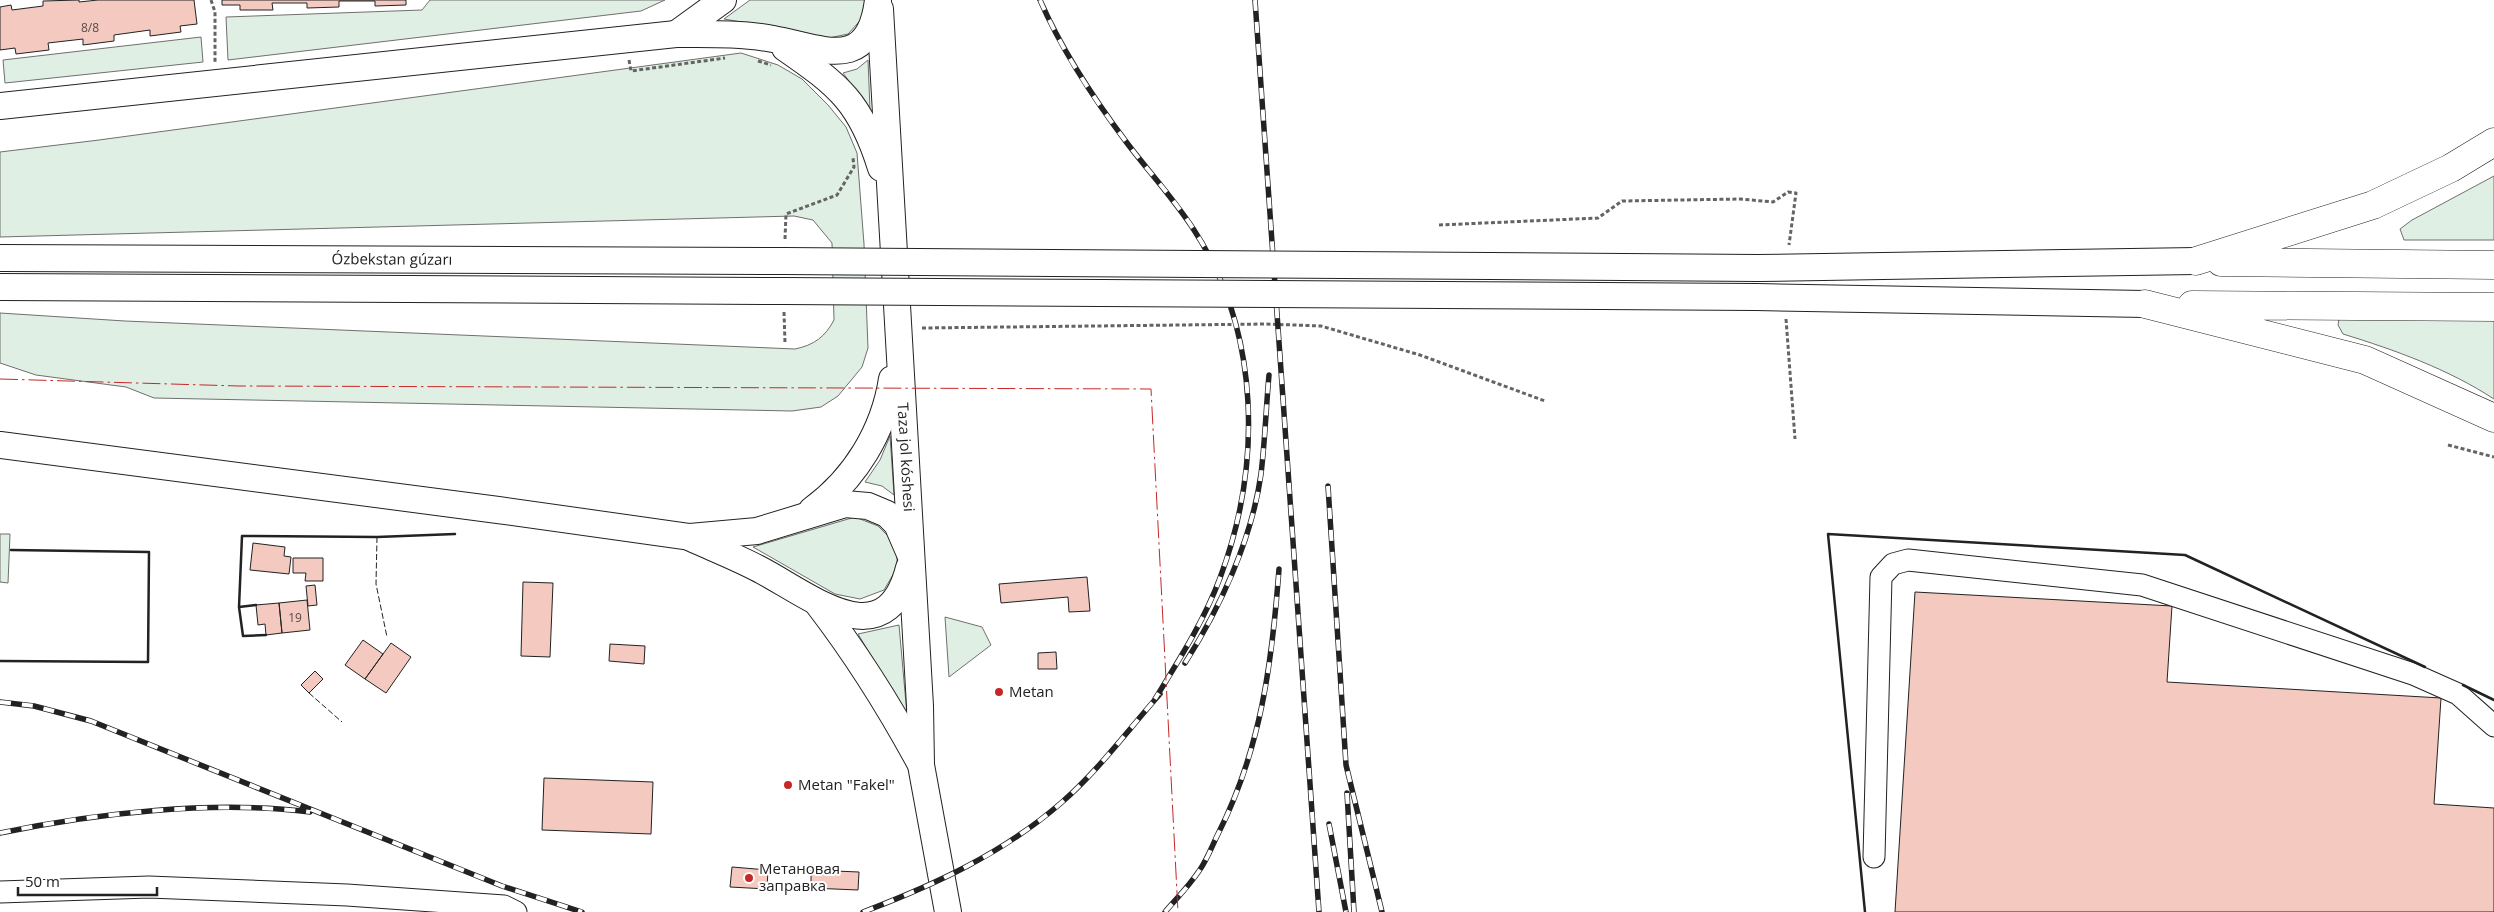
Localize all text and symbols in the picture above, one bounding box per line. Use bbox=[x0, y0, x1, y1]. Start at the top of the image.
house number: 8/8 bbox=[81, 19, 99, 36]
street label: Ózbekstan gúzarı bbox=[332, 248, 452, 269]
street label: Taza jol kóshesi bbox=[894, 402, 920, 512]
house number: 19 bbox=[288, 609, 302, 626]
place label: Metan bbox=[1009, 681, 1054, 701]
marker: Metan bbox=[993, 686, 1005, 698]
place label: Metan "Fakel" bbox=[798, 774, 895, 794]
marker: Metan "Fakel" bbox=[782, 779, 794, 791]
place label: Метановая заправка bbox=[759, 858, 840, 895]
scale bar bbox=[18, 864, 156, 896]
text: 50 m bbox=[25, 871, 60, 891]
marker: Метановая заправка bbox=[743, 872, 755, 884]

